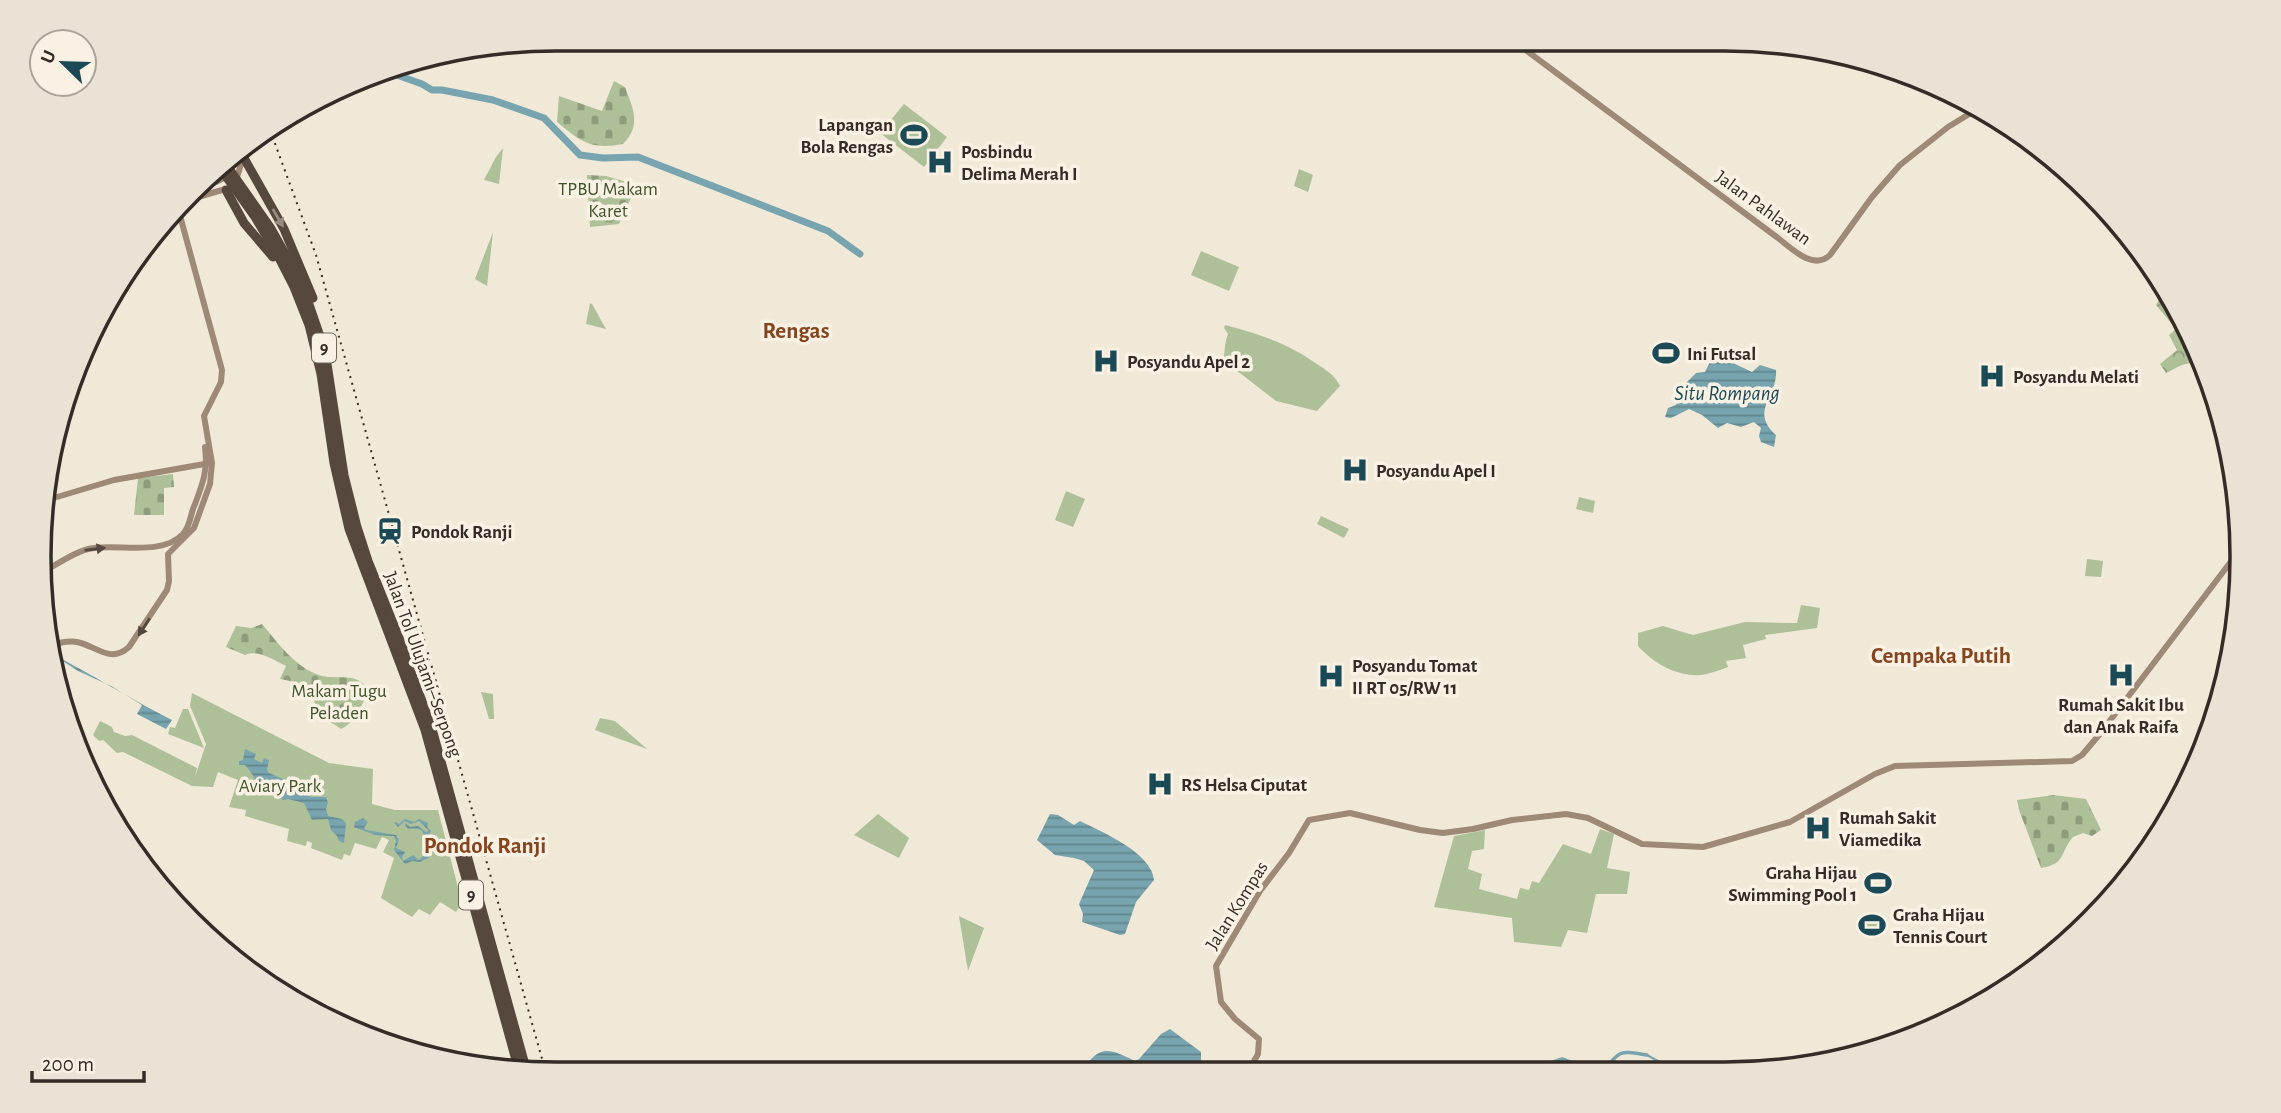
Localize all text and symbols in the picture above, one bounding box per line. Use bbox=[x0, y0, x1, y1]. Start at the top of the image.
north arrow bbox=[28, 28, 98, 98]
text: U bbox=[38, 48, 60, 66]
place label: Lapangan Bola Rengas bbox=[800, 116, 893, 157]
sports icon: Lapangan Bola Rengas bbox=[899, 120, 929, 150]
place label: Posbindu Delima Merah I bbox=[961, 143, 1078, 184]
hospital icon: Posbindu Delima Merah I bbox=[925, 147, 955, 177]
street label: Jalan Pahlawan bbox=[1712, 167, 1814, 249]
park label: TPBU Makam Karet bbox=[558, 180, 658, 221]
one-way arrow bbox=[272, 208, 284, 227]
district label: Rengas bbox=[763, 320, 830, 343]
road number: 9 bbox=[312, 334, 336, 362]
sports icon: Ini Futsal bbox=[1651, 338, 1681, 368]
place label: Ini Futsal bbox=[1687, 345, 1756, 364]
hospital icon: Posyandu Apel 2 bbox=[1091, 346, 1121, 376]
place label: Posyandu Apel 2 bbox=[1127, 353, 1250, 372]
hospital icon: Posyandu Melati bbox=[1977, 361, 2007, 391]
place label: Posyandu Melati bbox=[2013, 368, 2139, 387]
water label: Situ Rompang bbox=[1674, 383, 1780, 405]
hospital icon: Posyandu Apel I bbox=[1340, 455, 1370, 485]
place label: Posyandu Apel I bbox=[1376, 462, 1496, 481]
station icon: Pondok Ranji bbox=[375, 516, 405, 546]
place label: Pondok Ranji bbox=[411, 523, 512, 542]
one-way arrow bbox=[84, 543, 106, 554]
street label: Jalan Tol Ulujami–Serpong bbox=[380, 569, 465, 760]
one-way arrow bbox=[137, 618, 151, 636]
district label: Cempaka Putih bbox=[1871, 645, 2011, 668]
place label: Posyandu Tomat II RT 05/RW 11 bbox=[1352, 657, 1478, 698]
hospital icon: Rumah Sakit Ibu dan Anak Raifa bbox=[2106, 660, 2136, 690]
hospital icon: Posyandu Tomat II RT 05/RW 11 bbox=[1316, 661, 1346, 691]
park label: Makam Tugu Peladen bbox=[291, 682, 387, 723]
place label: Rumah Sakit Ibu dan Anak Raifa bbox=[2058, 696, 2184, 737]
hospital icon: RS Helsa Ciputat bbox=[1145, 769, 1175, 799]
place label: RS Helsa Ciputat bbox=[1181, 776, 1308, 795]
park label: Aviary Park bbox=[239, 777, 321, 796]
place label: Rumah Sakit Viamedika bbox=[1839, 809, 1937, 850]
hospital icon: Rumah Sakit Viamedika bbox=[1803, 813, 1833, 843]
district label: Pondok Ranji bbox=[424, 835, 546, 858]
street label: Jalan Kompas bbox=[1203, 858, 1272, 953]
place label: Graha Hijau Swimming Pool 1 bbox=[1728, 864, 1857, 905]
sports icon: Graha Hijau Swimming Pool 1 bbox=[1863, 868, 1893, 898]
road number: 9 bbox=[459, 880, 483, 910]
place label: Graha Hijau Tennis Court bbox=[1893, 906, 1988, 947]
sports icon: Graha Hijau Tennis Court bbox=[1857, 910, 1887, 940]
scale bar bbox=[32, 1040, 144, 1084]
text: 200 m bbox=[42, 1054, 94, 1075]

